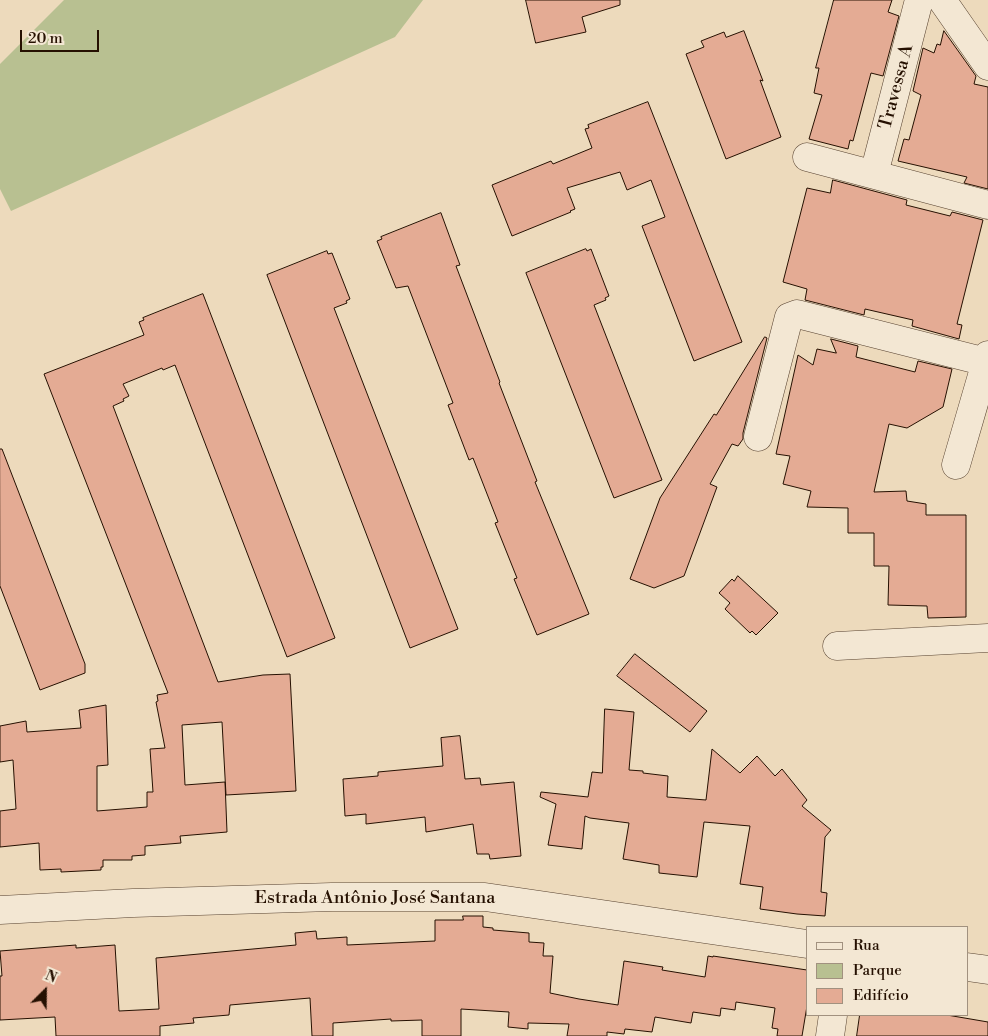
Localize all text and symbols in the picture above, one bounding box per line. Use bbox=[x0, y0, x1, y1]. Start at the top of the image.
scale bar bbox=[22, 20, 101, 52]
text: 20 m bbox=[28, 29, 63, 48]
street label: Travessa A bbox=[875, 42, 919, 132]
street label: Estrada Antônio José Santana bbox=[255, 888, 495, 910]
legend bbox=[806, 926, 968, 1016]
text: Rua bbox=[853, 936, 880, 955]
text: Parque bbox=[853, 961, 902, 980]
north arrow bbox=[20, 966, 70, 1016]
text: N bbox=[42, 967, 59, 988]
text: Edifício bbox=[853, 986, 909, 1005]

